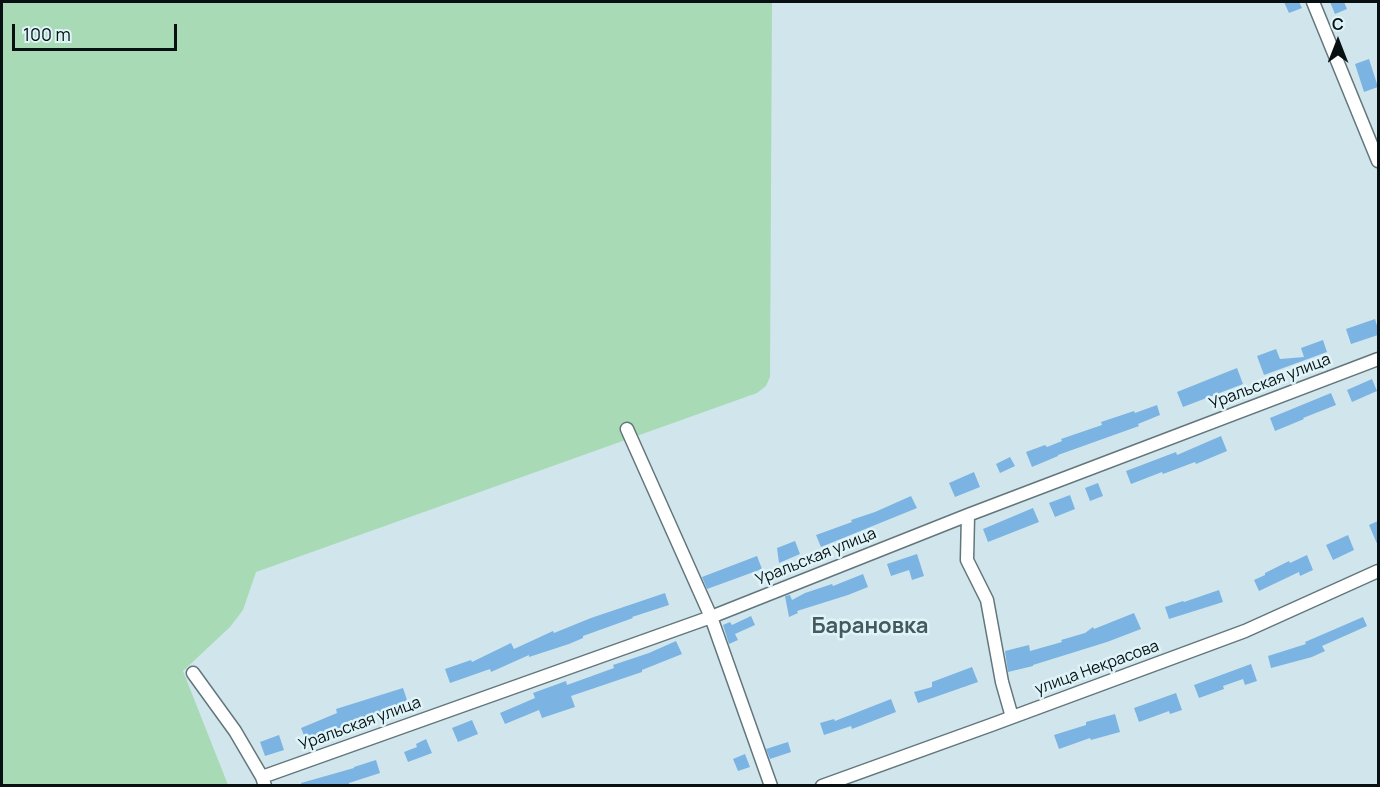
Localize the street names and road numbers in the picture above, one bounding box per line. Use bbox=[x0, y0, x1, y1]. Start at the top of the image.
street label: Уральская улица bbox=[1207, 350, 1333, 414]
street label: Уральская улица bbox=[753, 524, 879, 590]
street label: улица Некрасова bbox=[1032, 637, 1162, 699]
street label: Уральская улица bbox=[296, 693, 424, 755]

